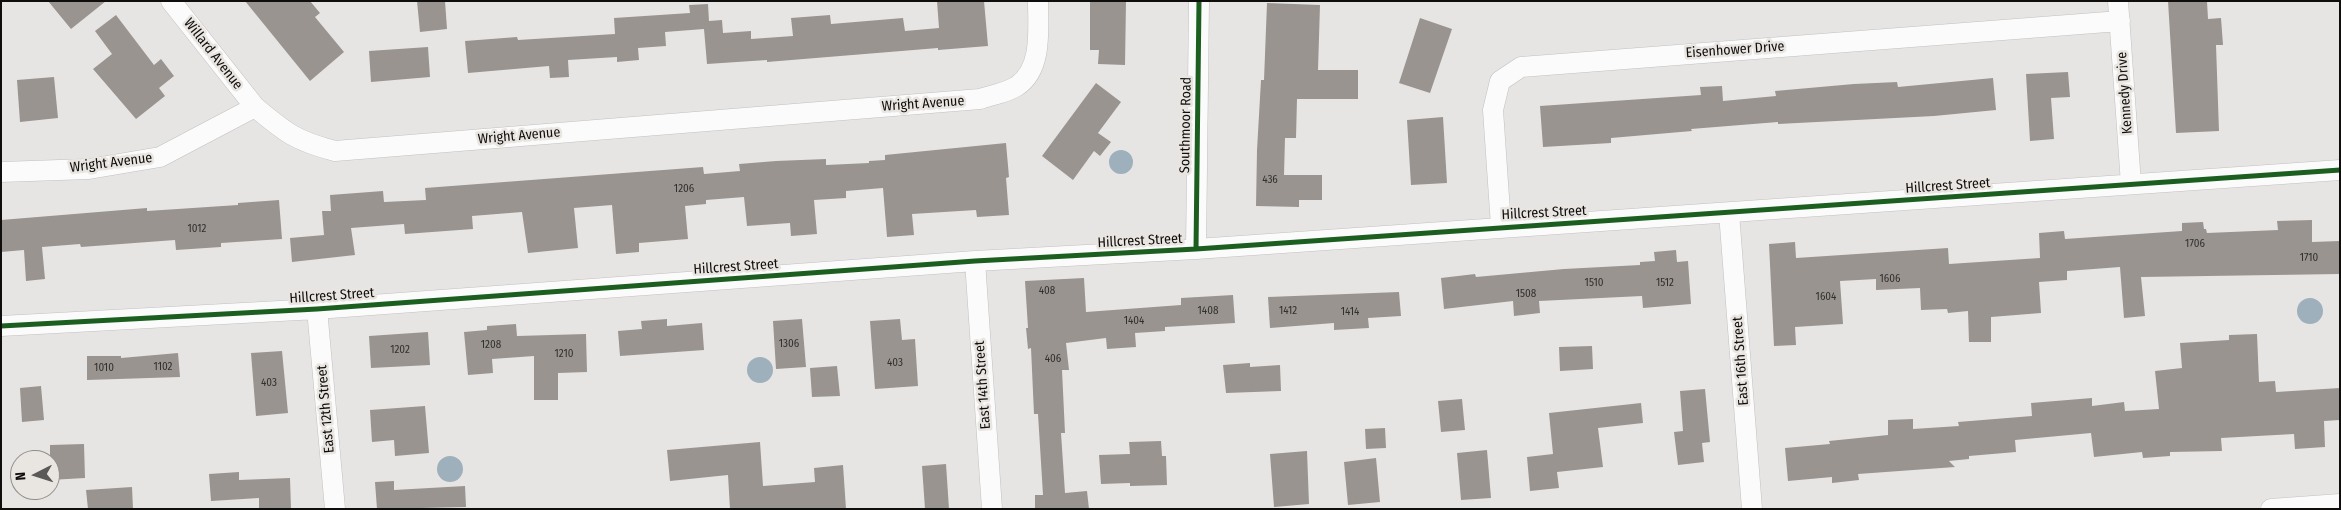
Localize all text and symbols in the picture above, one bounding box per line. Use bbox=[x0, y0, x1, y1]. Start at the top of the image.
street label: Willard Avenue bbox=[180, 15, 246, 93]
street label: Eisenhower Drive bbox=[1685, 38, 1785, 62]
street label: Kennedy Drive bbox=[2114, 51, 2136, 135]
street label: Southmoor Road bbox=[1177, 77, 1195, 173]
street label: Wright Avenue bbox=[881, 93, 965, 115]
street label: Wright Avenue bbox=[477, 124, 561, 148]
street label: Wright Avenue bbox=[69, 150, 153, 176]
house number: 436 bbox=[1262, 173, 1278, 187]
street label: Hillcrest Street bbox=[1905, 175, 1991, 197]
house number: 1206 bbox=[674, 182, 694, 196]
street label: Hillcrest Street bbox=[1501, 202, 1587, 224]
house number: 1012 bbox=[188, 222, 206, 236]
street label: Hillcrest Street bbox=[1097, 230, 1183, 252]
house number: 1706 bbox=[2185, 237, 2205, 251]
house number: 1710 bbox=[2300, 251, 2318, 265]
street label: Hillcrest Street bbox=[693, 256, 779, 278]
house number: 1606 bbox=[1880, 272, 1900, 286]
house number: 1510 bbox=[1585, 276, 1603, 290]
house number: 1512 bbox=[1656, 276, 1674, 290]
house number: 408 bbox=[1039, 284, 1055, 298]
street label: Hillcrest Street bbox=[289, 285, 375, 307]
house number: 1508 bbox=[1516, 287, 1536, 301]
house number: 1604 bbox=[1816, 290, 1836, 304]
house number: 1408 bbox=[1198, 304, 1218, 318]
house number: 1412 bbox=[1279, 304, 1297, 318]
house number: 1414 bbox=[1341, 305, 1359, 319]
house number: 1404 bbox=[1124, 314, 1144, 328]
street label: East 16th Street bbox=[1730, 316, 1752, 406]
house number: 1306 bbox=[779, 337, 799, 351]
house number: 1208 bbox=[481, 338, 501, 352]
street label: East 14th Street bbox=[972, 340, 994, 430]
house number: 1202 bbox=[390, 343, 410, 357]
house number: 1210 bbox=[555, 347, 573, 361]
house number: 406 bbox=[1045, 352, 1061, 366]
house number: 403 bbox=[887, 356, 903, 370]
house number: 1102 bbox=[154, 360, 172, 374]
house number: 1010 bbox=[94, 361, 114, 375]
street label: East 12th Street bbox=[314, 364, 338, 454]
house number: 403 bbox=[261, 376, 277, 390]
north arrow bbox=[10, 450, 60, 500]
text: N bbox=[12, 471, 29, 481]

